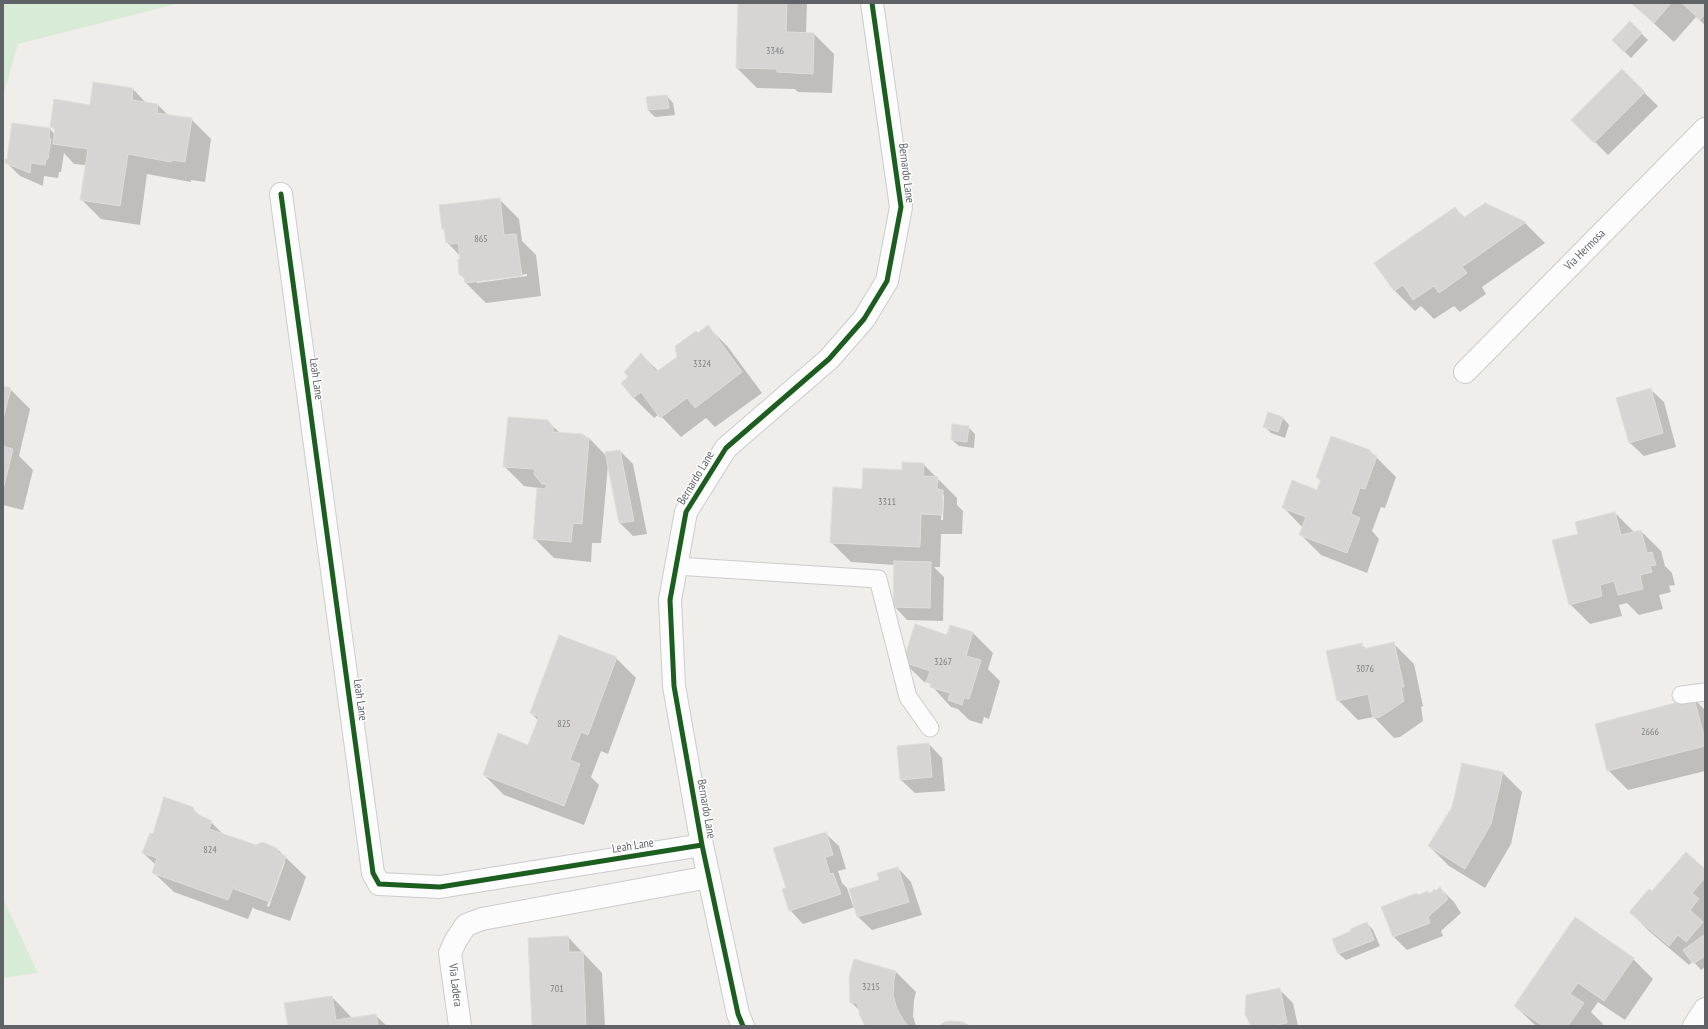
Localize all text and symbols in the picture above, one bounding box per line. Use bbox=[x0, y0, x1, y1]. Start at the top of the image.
house number: 3346 bbox=[766, 45, 784, 57]
street label: Bernardo Lane bbox=[895, 142, 917, 204]
street label: Via Hermosa bbox=[1562, 227, 1608, 273]
house number: 865 bbox=[474, 233, 488, 245]
street label: Leah Lane bbox=[306, 357, 326, 401]
house number: 3324 bbox=[693, 358, 711, 370]
street label: Bernardo Lane bbox=[674, 449, 718, 507]
house number: 3311 bbox=[878, 496, 896, 508]
house number: 3267 bbox=[934, 656, 952, 668]
house number: 3076 bbox=[1356, 663, 1374, 675]
street label: Leah Lane bbox=[350, 678, 370, 722]
house number: 825 bbox=[557, 718, 571, 730]
house number: 2666 bbox=[1641, 726, 1659, 738]
street label: Bernardo Lane bbox=[694, 778, 718, 840]
street label: Leah Lane bbox=[611, 836, 655, 856]
house number: 824 bbox=[203, 844, 217, 856]
street label: Via Ladera bbox=[445, 963, 465, 1007]
house number: 3215 bbox=[862, 981, 880, 993]
house number: 701 bbox=[550, 983, 564, 995]

